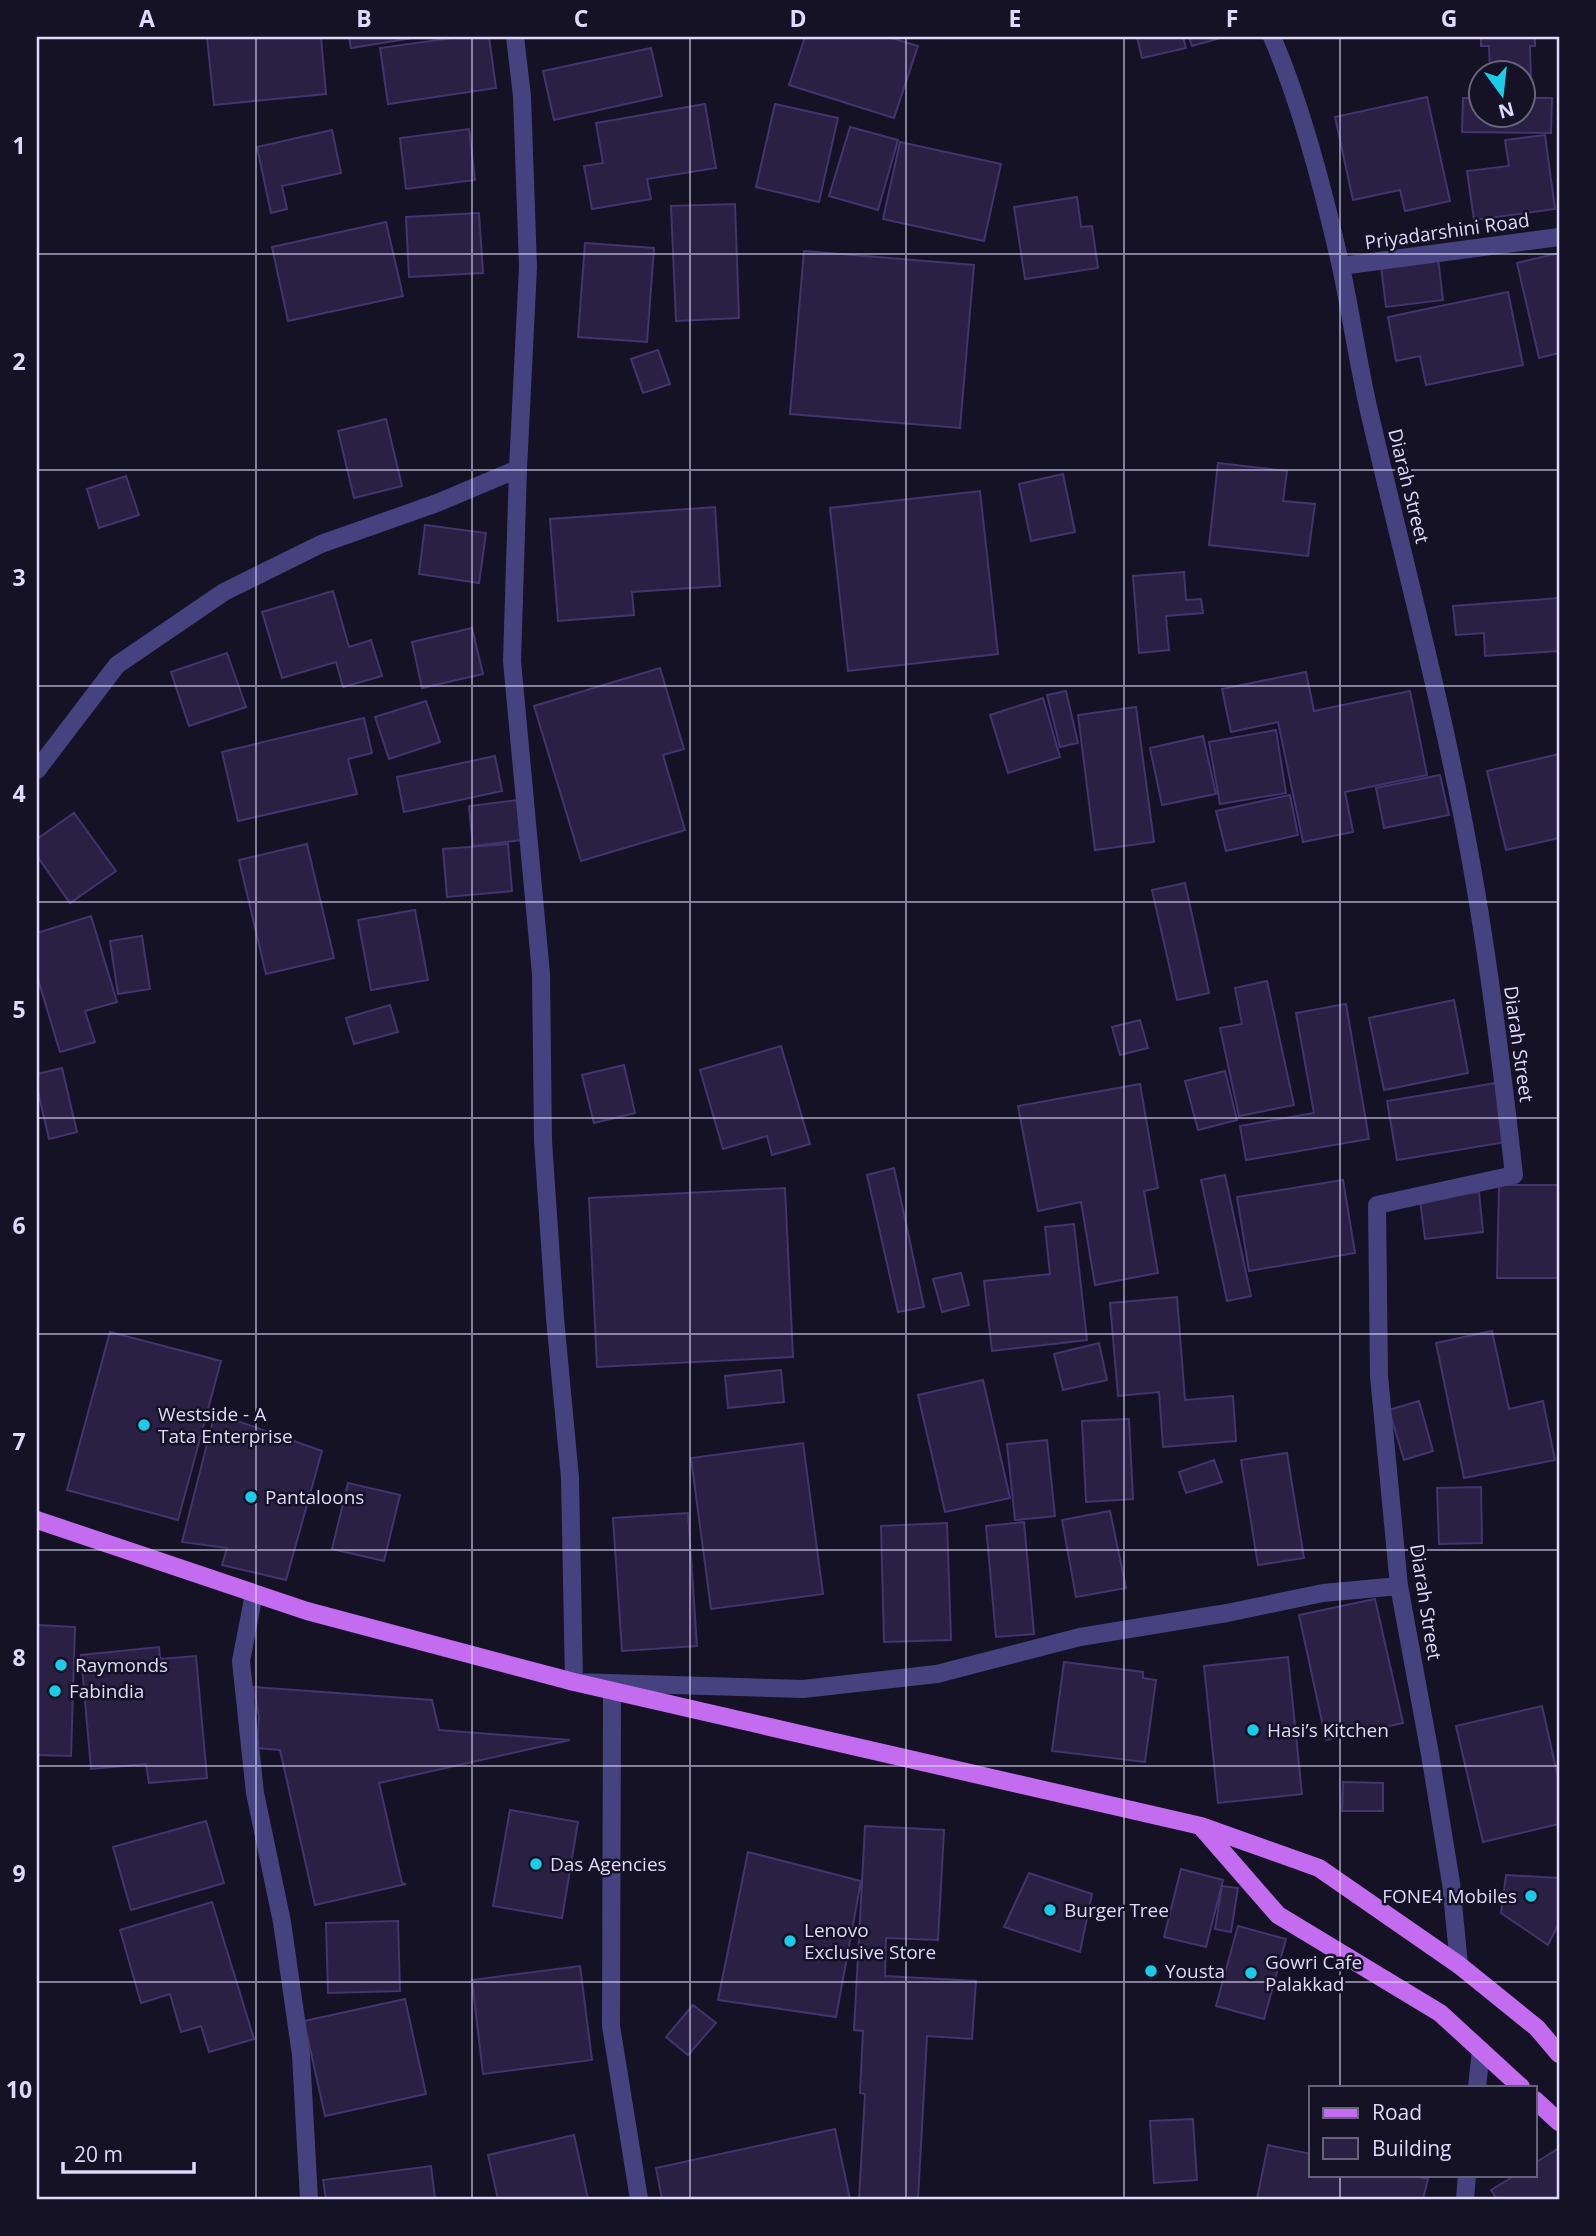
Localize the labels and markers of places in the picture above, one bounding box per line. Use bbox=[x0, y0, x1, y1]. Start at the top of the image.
place label: Westside - A Tata Enterprise bbox=[158, 1401, 293, 1449]
marker: Westside - A Tata Enterprise bbox=[136, 1417, 152, 1433]
place label: Pantaloons bbox=[265, 1484, 364, 1510]
marker: Pantaloons bbox=[243, 1489, 259, 1505]
place label: Raymonds bbox=[75, 1652, 168, 1678]
marker: Raymonds bbox=[53, 1657, 69, 1673]
place label: Fabindia bbox=[69, 1678, 144, 1704]
marker: Fabindia bbox=[47, 1683, 63, 1699]
place label: Hasi’s Kitchen bbox=[1267, 1717, 1389, 1743]
marker: Hasi’s Kitchen bbox=[1245, 1722, 1261, 1738]
place label: Das Agencies bbox=[550, 1851, 667, 1877]
marker: Das Agencies bbox=[528, 1856, 544, 1872]
place label: FONE4 Mobiles bbox=[1382, 1883, 1517, 1909]
marker: FONE4 Mobiles bbox=[1523, 1888, 1539, 1904]
place label: Burger Tree bbox=[1064, 1897, 1169, 1923]
marker: Burger Tree bbox=[1042, 1902, 1058, 1918]
place label: Lenovo Exclusive Store bbox=[804, 1917, 936, 1965]
marker: Lenovo Exclusive Store bbox=[782, 1933, 798, 1949]
place label: Gowri Cafe Palakkad bbox=[1265, 1949, 1362, 1997]
place label: Yousta bbox=[1165, 1958, 1225, 1984]
marker: Yousta bbox=[1143, 1963, 1159, 1979]
marker: Gowri Cafe Palakkad bbox=[1243, 1965, 1259, 1981]

